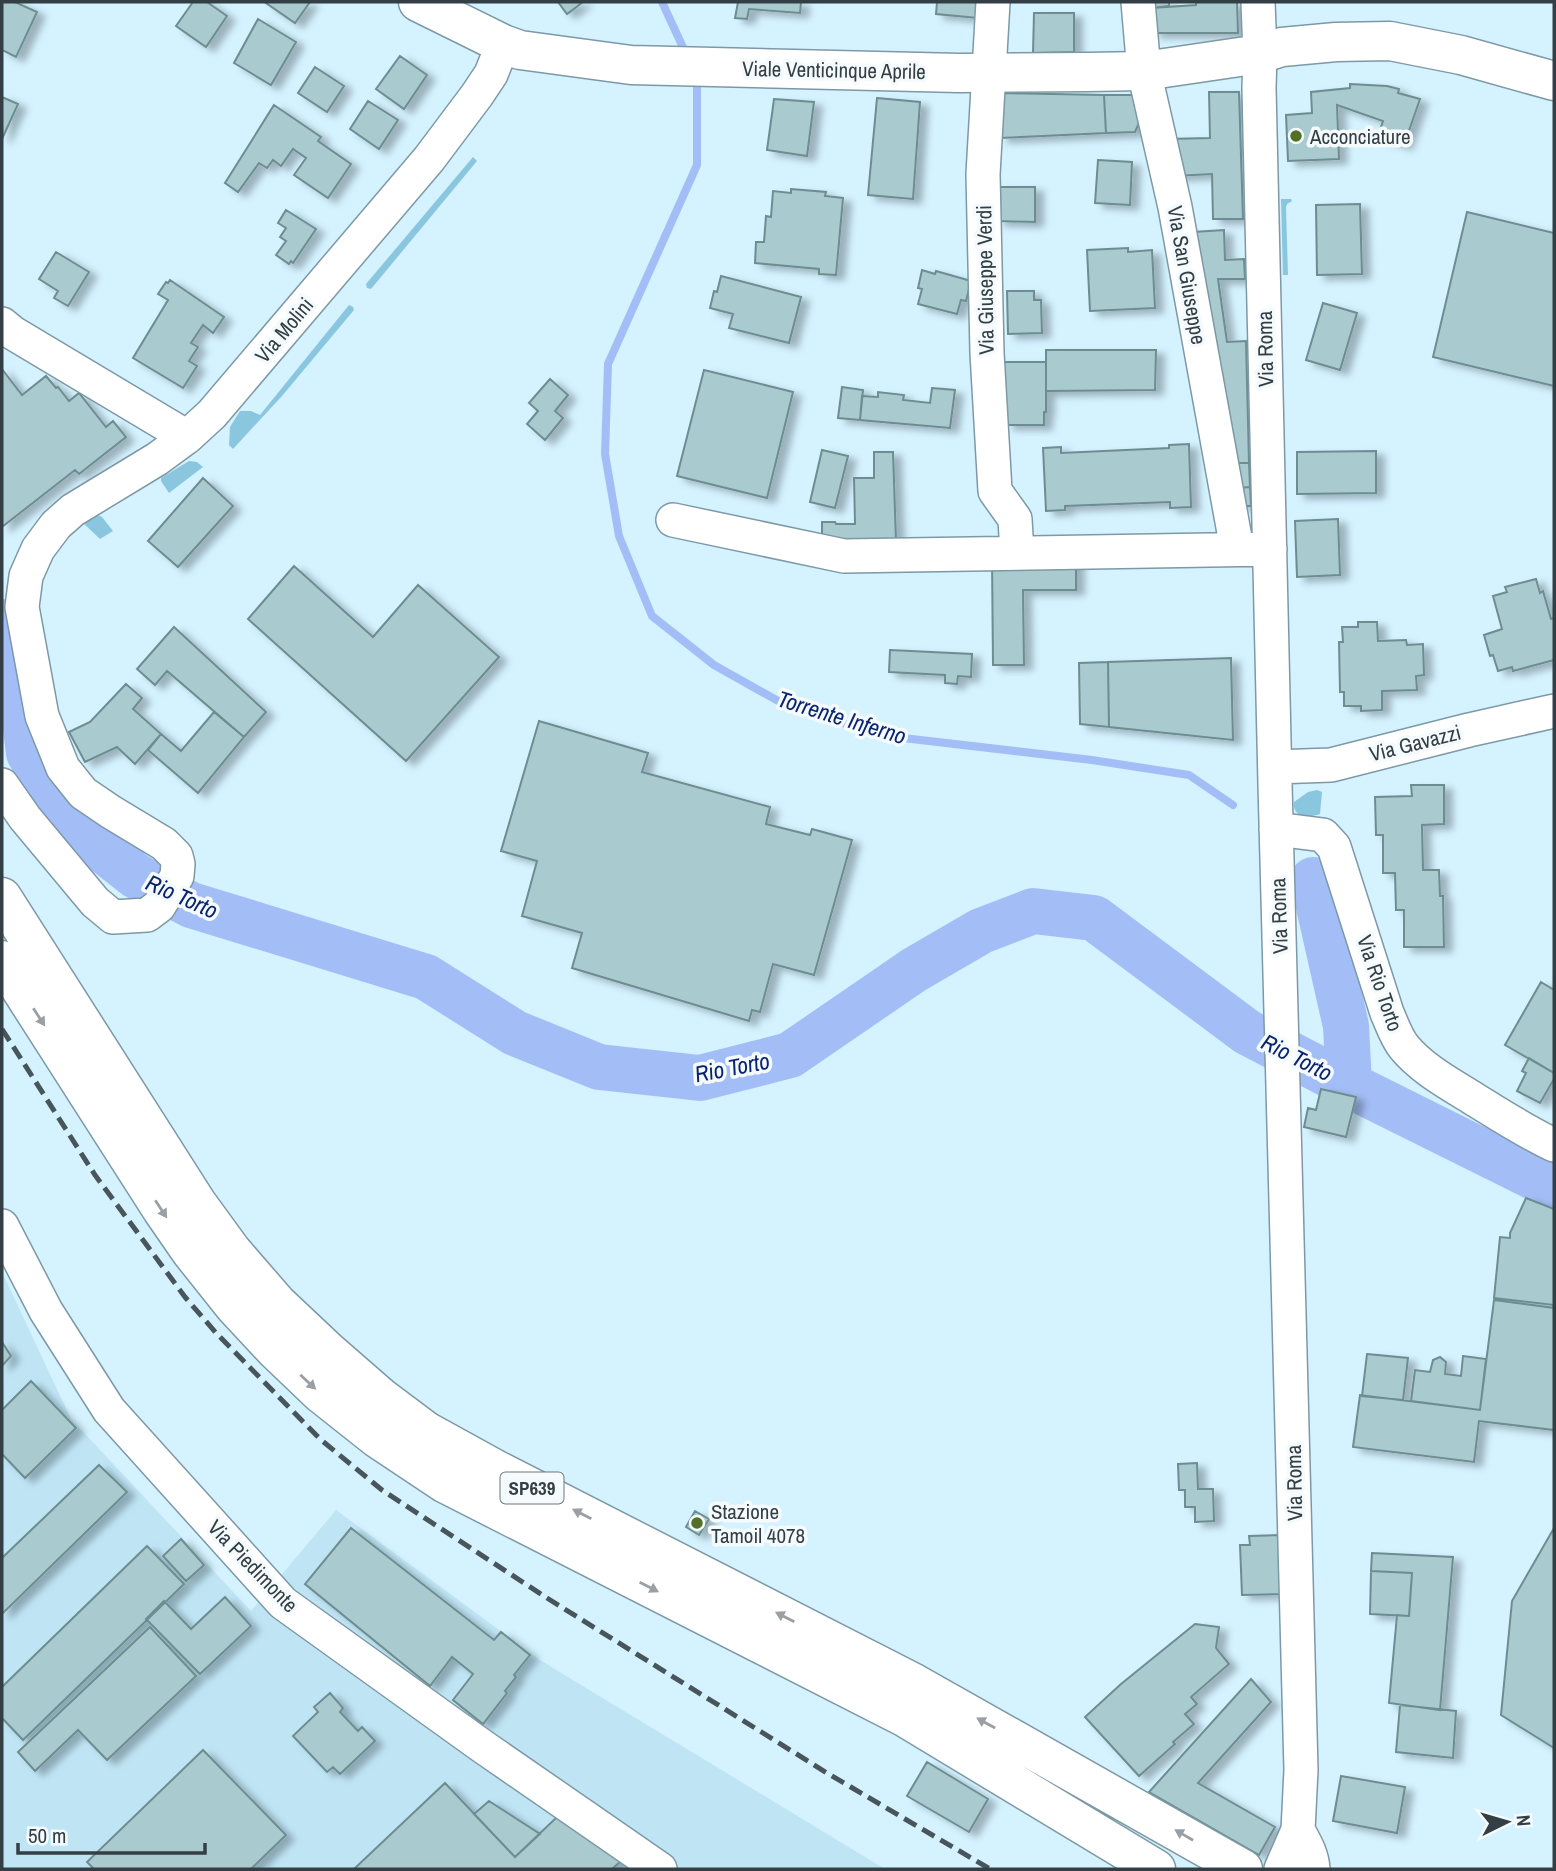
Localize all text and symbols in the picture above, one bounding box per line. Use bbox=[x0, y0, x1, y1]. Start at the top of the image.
street label: Viale Venticinque Aprile bbox=[742, 54, 926, 86]
place label: Acconciature bbox=[1309, 122, 1411, 151]
marker: Acconciature bbox=[1288, 128, 1304, 144]
street label: Via San Giuseppe bbox=[1161, 203, 1213, 347]
street label: Via Giuseppe Verdi bbox=[969, 205, 1001, 355]
street label: Via Molini bbox=[248, 291, 320, 369]
street label: Via Roma bbox=[1250, 310, 1280, 387]
water label: Torrente Inferno bbox=[774, 683, 910, 751]
street label: Via Gavazzi bbox=[1366, 718, 1464, 768]
water label: Rio Torto bbox=[141, 866, 223, 926]
street label: Via Roma bbox=[1263, 877, 1295, 955]
street label: Via Rio Torto bbox=[1350, 931, 1410, 1035]
one-way arrow bbox=[32, 1008, 45, 1027]
water label: Rio Torto bbox=[1256, 1026, 1338, 1088]
water label: Rio Torto bbox=[692, 1045, 772, 1089]
one-way arrow bbox=[155, 1199, 168, 1219]
one-way arrow bbox=[299, 1374, 317, 1390]
street label: Via Roma bbox=[1279, 1444, 1309, 1521]
road number: SP639 bbox=[500, 1472, 564, 1504]
place label: Stazione Tamoil 4078 bbox=[711, 1497, 805, 1550]
one-way arrow bbox=[572, 1508, 592, 1519]
street label: Via Piedimonte bbox=[201, 1513, 305, 1619]
marker: Stazione Tamoil 4078 bbox=[689, 1515, 705, 1531]
one-way arrow bbox=[639, 1581, 659, 1593]
one-way arrow bbox=[775, 1611, 795, 1623]
one-way arrow bbox=[977, 1717, 996, 1729]
north arrow bbox=[1472, 1787, 1542, 1857]
scale bar bbox=[18, 1812, 205, 1856]
text: N bbox=[1510, 1814, 1537, 1827]
text: 50 m bbox=[28, 1821, 66, 1850]
one-way arrow bbox=[1174, 1829, 1194, 1841]

